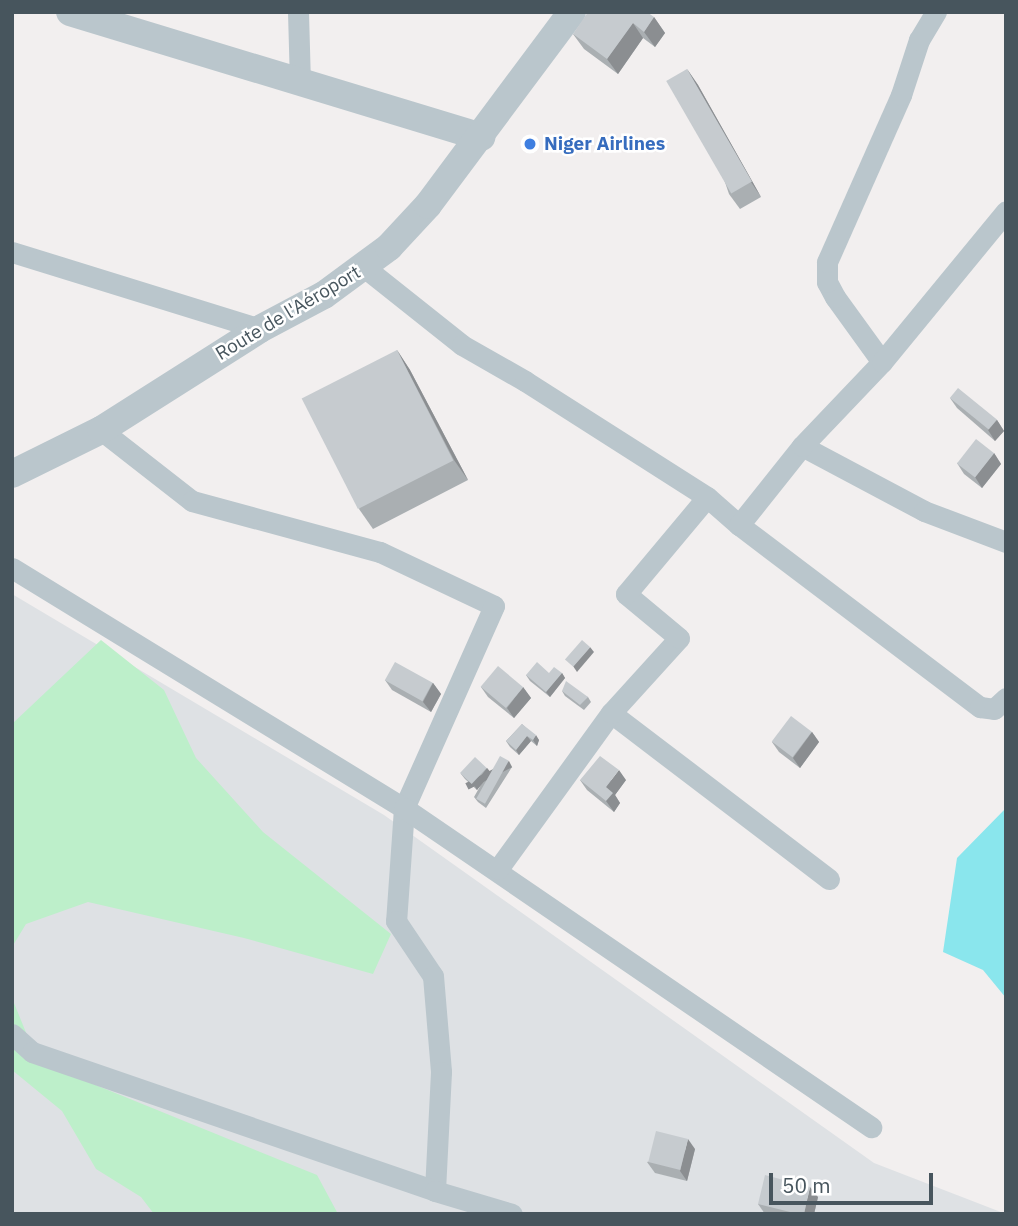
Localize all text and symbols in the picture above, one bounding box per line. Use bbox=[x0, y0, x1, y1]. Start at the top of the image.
place label: Niger Airlines bbox=[544, 133, 665, 155]
marker: Niger Airlines bbox=[522, 136, 538, 152]
street label: Route de l'Aéroport bbox=[211, 261, 365, 365]
scale bar bbox=[773, 1160, 937, 1204]
text: 50 m bbox=[782, 1171, 831, 1199]

